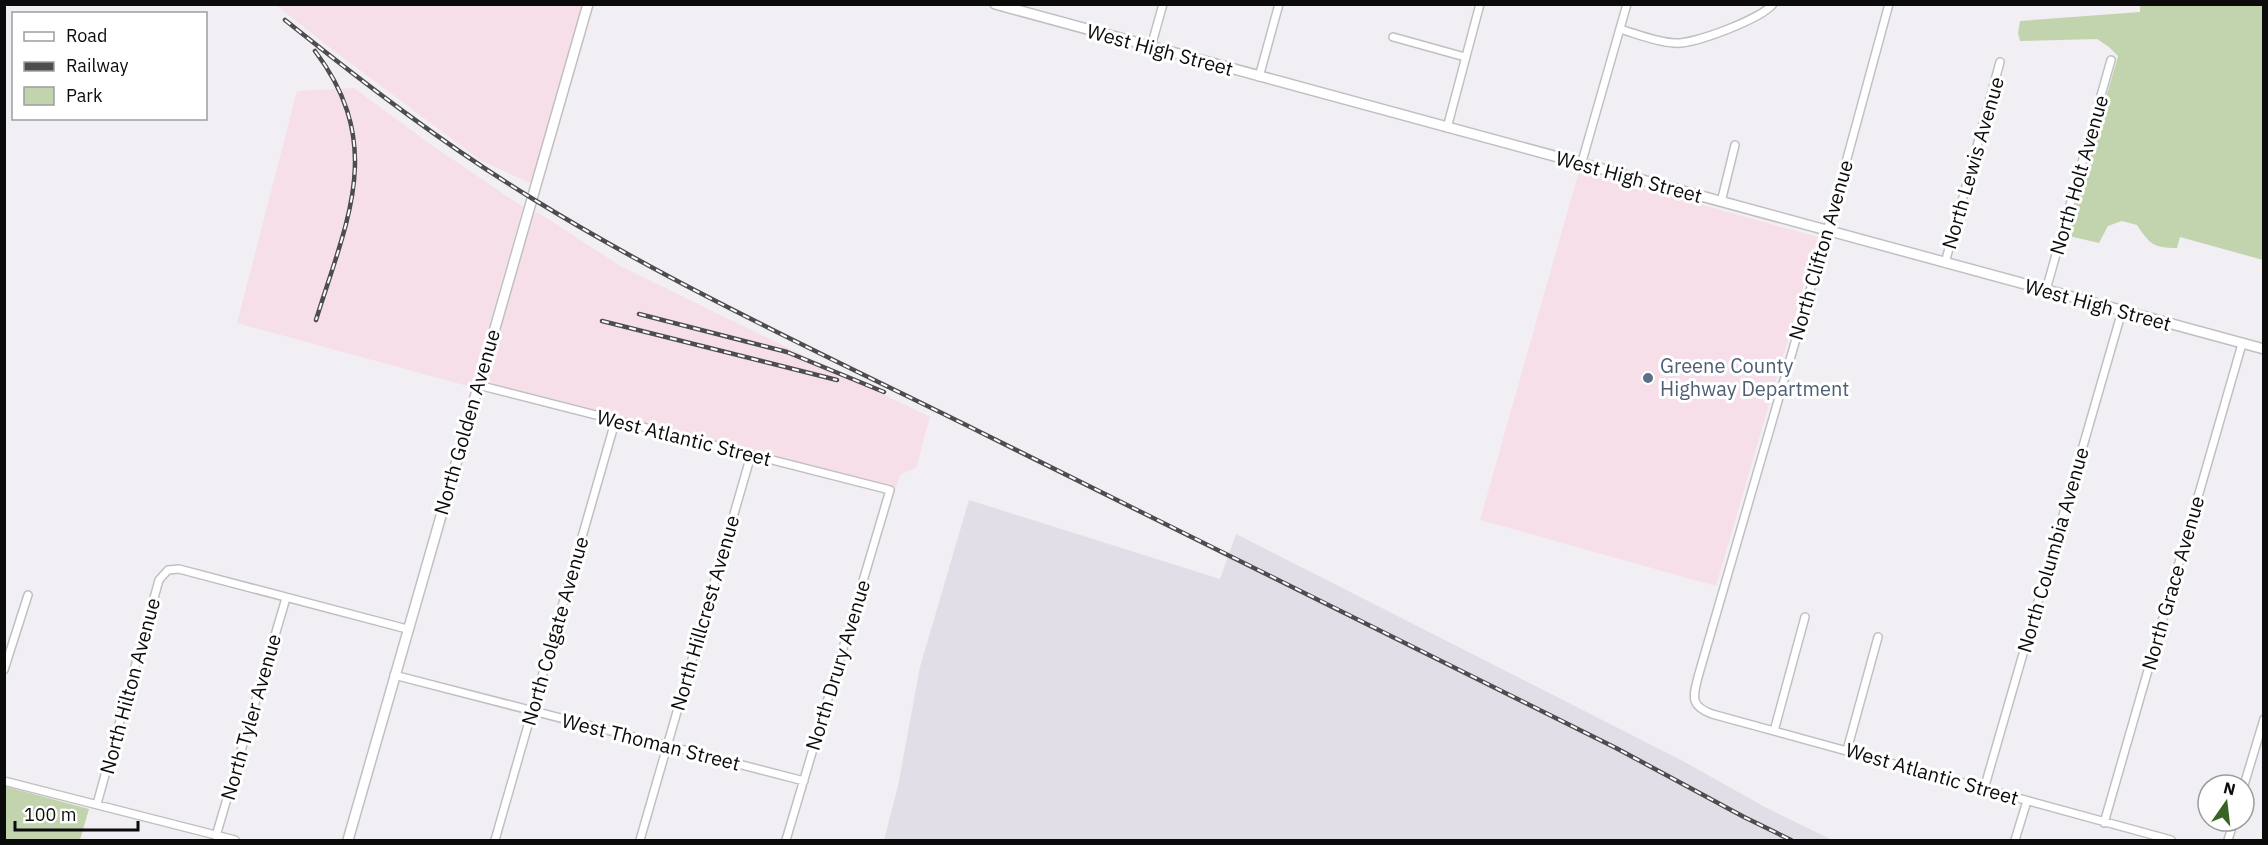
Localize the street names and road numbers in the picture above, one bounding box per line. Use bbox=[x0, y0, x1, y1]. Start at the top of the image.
street label: West High Street bbox=[1084, 17, 1236, 82]
street label: North Lewis Avenue bbox=[1935, 73, 2010, 252]
street label: North Holt Avenue bbox=[2043, 92, 2114, 258]
street label: West High Street bbox=[1553, 144, 1705, 209]
street label: North Clifton Avenue bbox=[1782, 157, 1859, 343]
street label: West High Street bbox=[2022, 272, 2174, 337]
street label: North Golden Avenue bbox=[427, 326, 506, 518]
street label: West Atlantic Street bbox=[594, 403, 774, 472]
street label: North Columbia Avenue bbox=[2010, 444, 2095, 656]
street label: North Grace Avenue bbox=[2135, 493, 2210, 673]
street label: North Hillcrest Avenue bbox=[664, 512, 745, 714]
street label: North Colgate Avenue bbox=[515, 533, 594, 729]
street label: North Drury Avenue bbox=[799, 576, 876, 753]
street label: North Hilton Avenue bbox=[93, 595, 166, 777]
street label: North Tyler Avenue bbox=[214, 631, 287, 803]
street label: West Thoman Street bbox=[559, 706, 743, 777]
street label: West Atlantic Street bbox=[1843, 736, 2022, 811]

